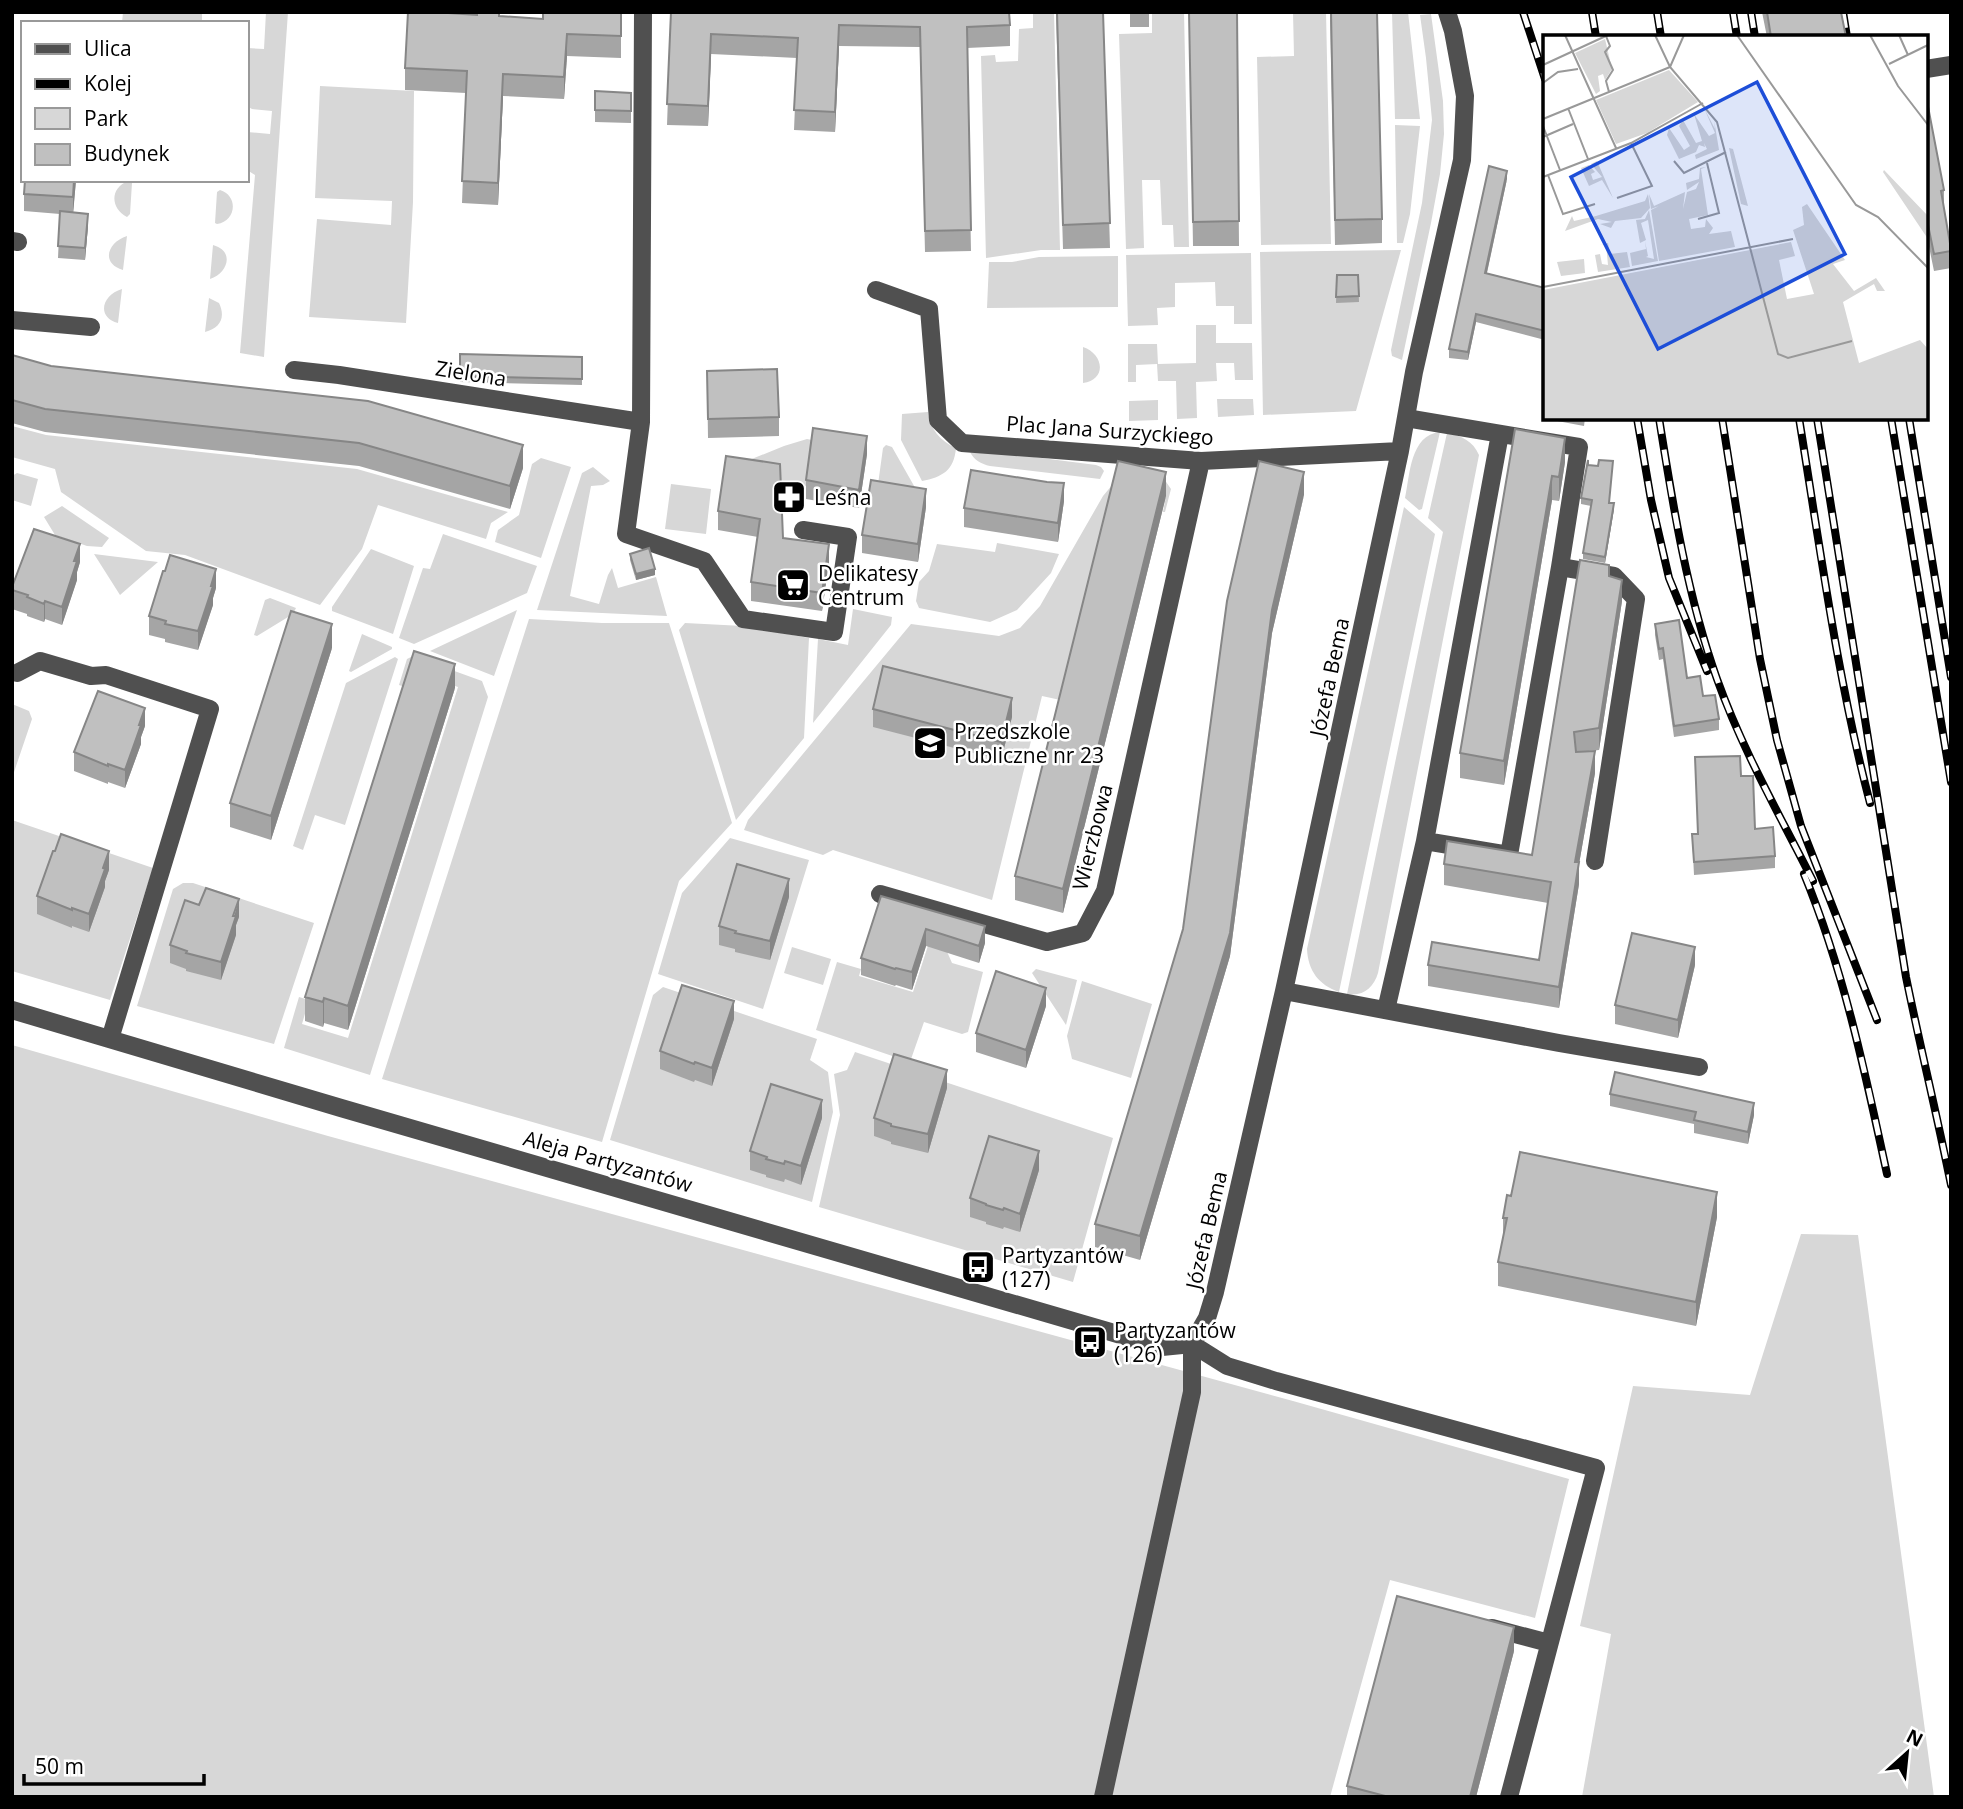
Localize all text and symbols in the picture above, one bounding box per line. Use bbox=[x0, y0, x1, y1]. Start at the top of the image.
legend bbox=[21, 21, 248, 182]
text: Ulica bbox=[84, 34, 132, 62]
inset map bbox=[1543, 35, 1928, 420]
text: Kolej bbox=[84, 69, 132, 97]
text: Park bbox=[84, 104, 128, 132]
text: Budynek bbox=[84, 139, 170, 167]
street label: Zielona bbox=[433, 354, 509, 392]
street label: Plac Jana Surzyckiego bbox=[1005, 409, 1215, 451]
pharmacy icon: Leśna bbox=[770, 478, 808, 516]
place label: Leśna bbox=[814, 483, 871, 511]
place label: Delikatesy Centrum bbox=[818, 559, 919, 611]
supermarket icon: Delikatesy Centrum bbox=[774, 566, 812, 604]
street label: Józefa Bema bbox=[1302, 615, 1355, 741]
place label: Przedszkole Publiczne nr 23 bbox=[954, 717, 1104, 769]
school or university icon: Przedszkole Publiczne nr 23 bbox=[911, 724, 949, 762]
street label: Wierzbowa bbox=[1065, 781, 1119, 893]
street label: Aleja Partyzantów bbox=[520, 1123, 696, 1199]
street label: Józefa Bema bbox=[1178, 1168, 1233, 1294]
place label: Partyzantów (127) bbox=[1002, 1241, 1124, 1293]
bus stop icon: Partyzantów (127) bbox=[959, 1248, 997, 1286]
place label: Partyzantów (126) bbox=[1114, 1316, 1236, 1368]
bus stop icon: Partyzantów (126) bbox=[1071, 1323, 1109, 1361]
north arrow bbox=[1872, 1718, 1942, 1788]
text: N bbox=[1902, 1723, 1928, 1753]
scale bar bbox=[24, 1742, 205, 1786]
text: 50 m bbox=[35, 1752, 84, 1780]

